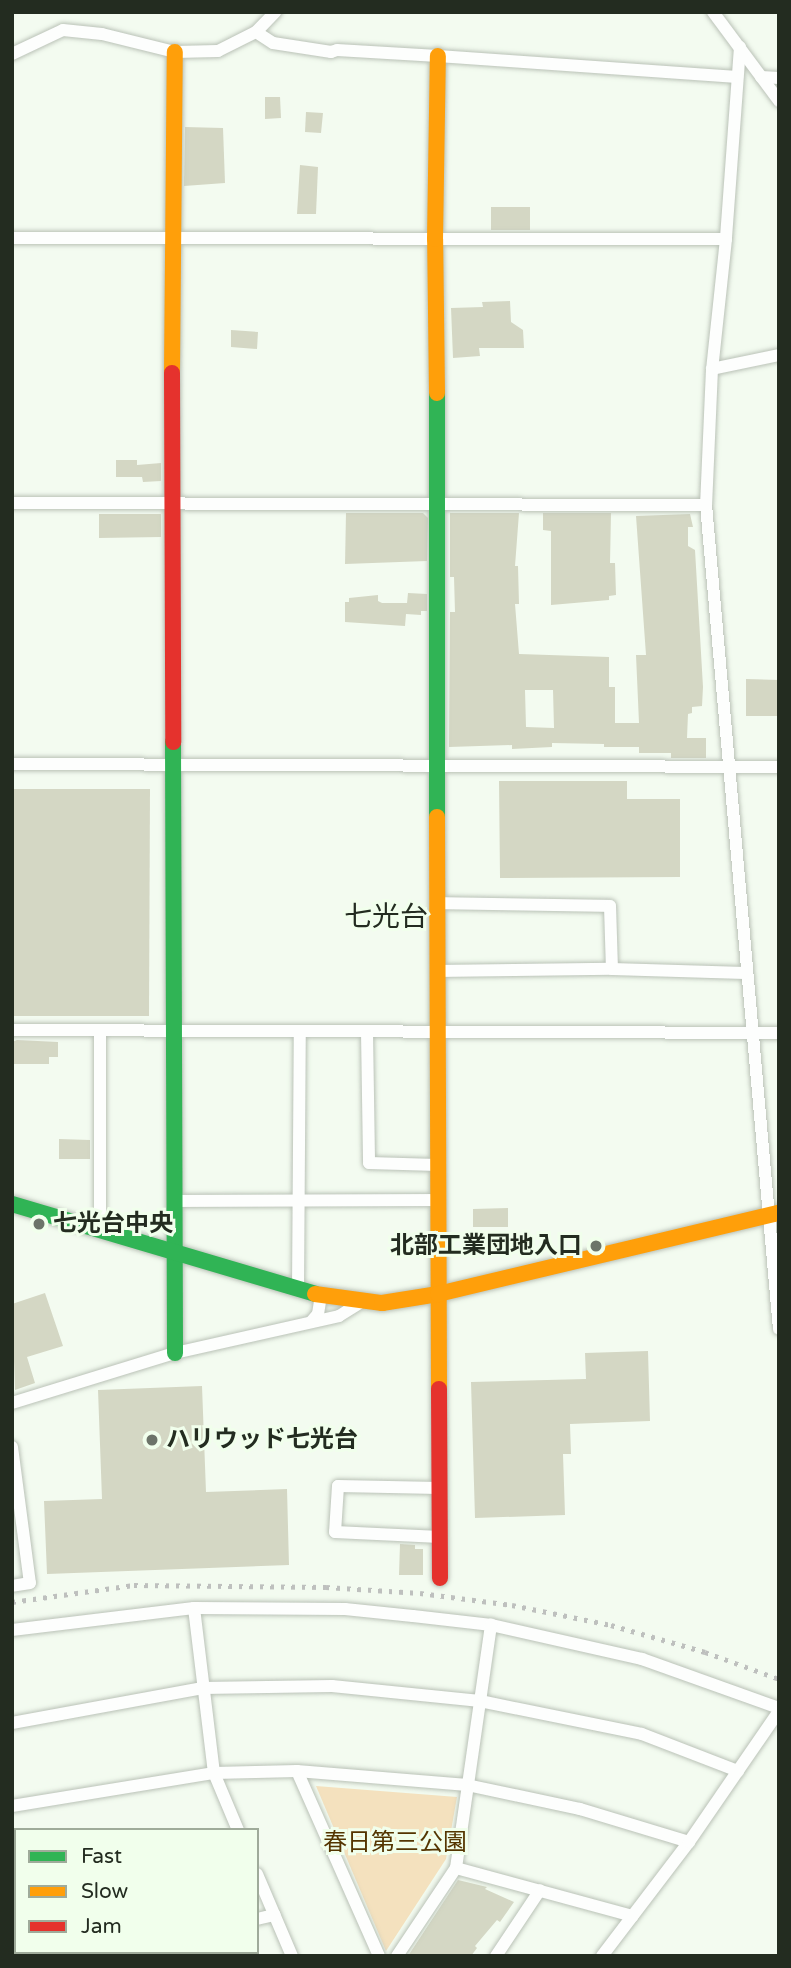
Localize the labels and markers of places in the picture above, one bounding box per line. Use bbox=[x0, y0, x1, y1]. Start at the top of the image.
place label: 七光台中央 bbox=[53, 1210, 173, 1238]
marker: 七光台中央 bbox=[31, 1216, 47, 1232]
place label: 北部工業団地入口 bbox=[390, 1232, 582, 1260]
marker: 北部工業団地入口 bbox=[588, 1238, 604, 1254]
place label: ハリウッド七光台 bbox=[166, 1426, 358, 1454]
marker: ハリウッド七光台 bbox=[144, 1432, 160, 1448]

